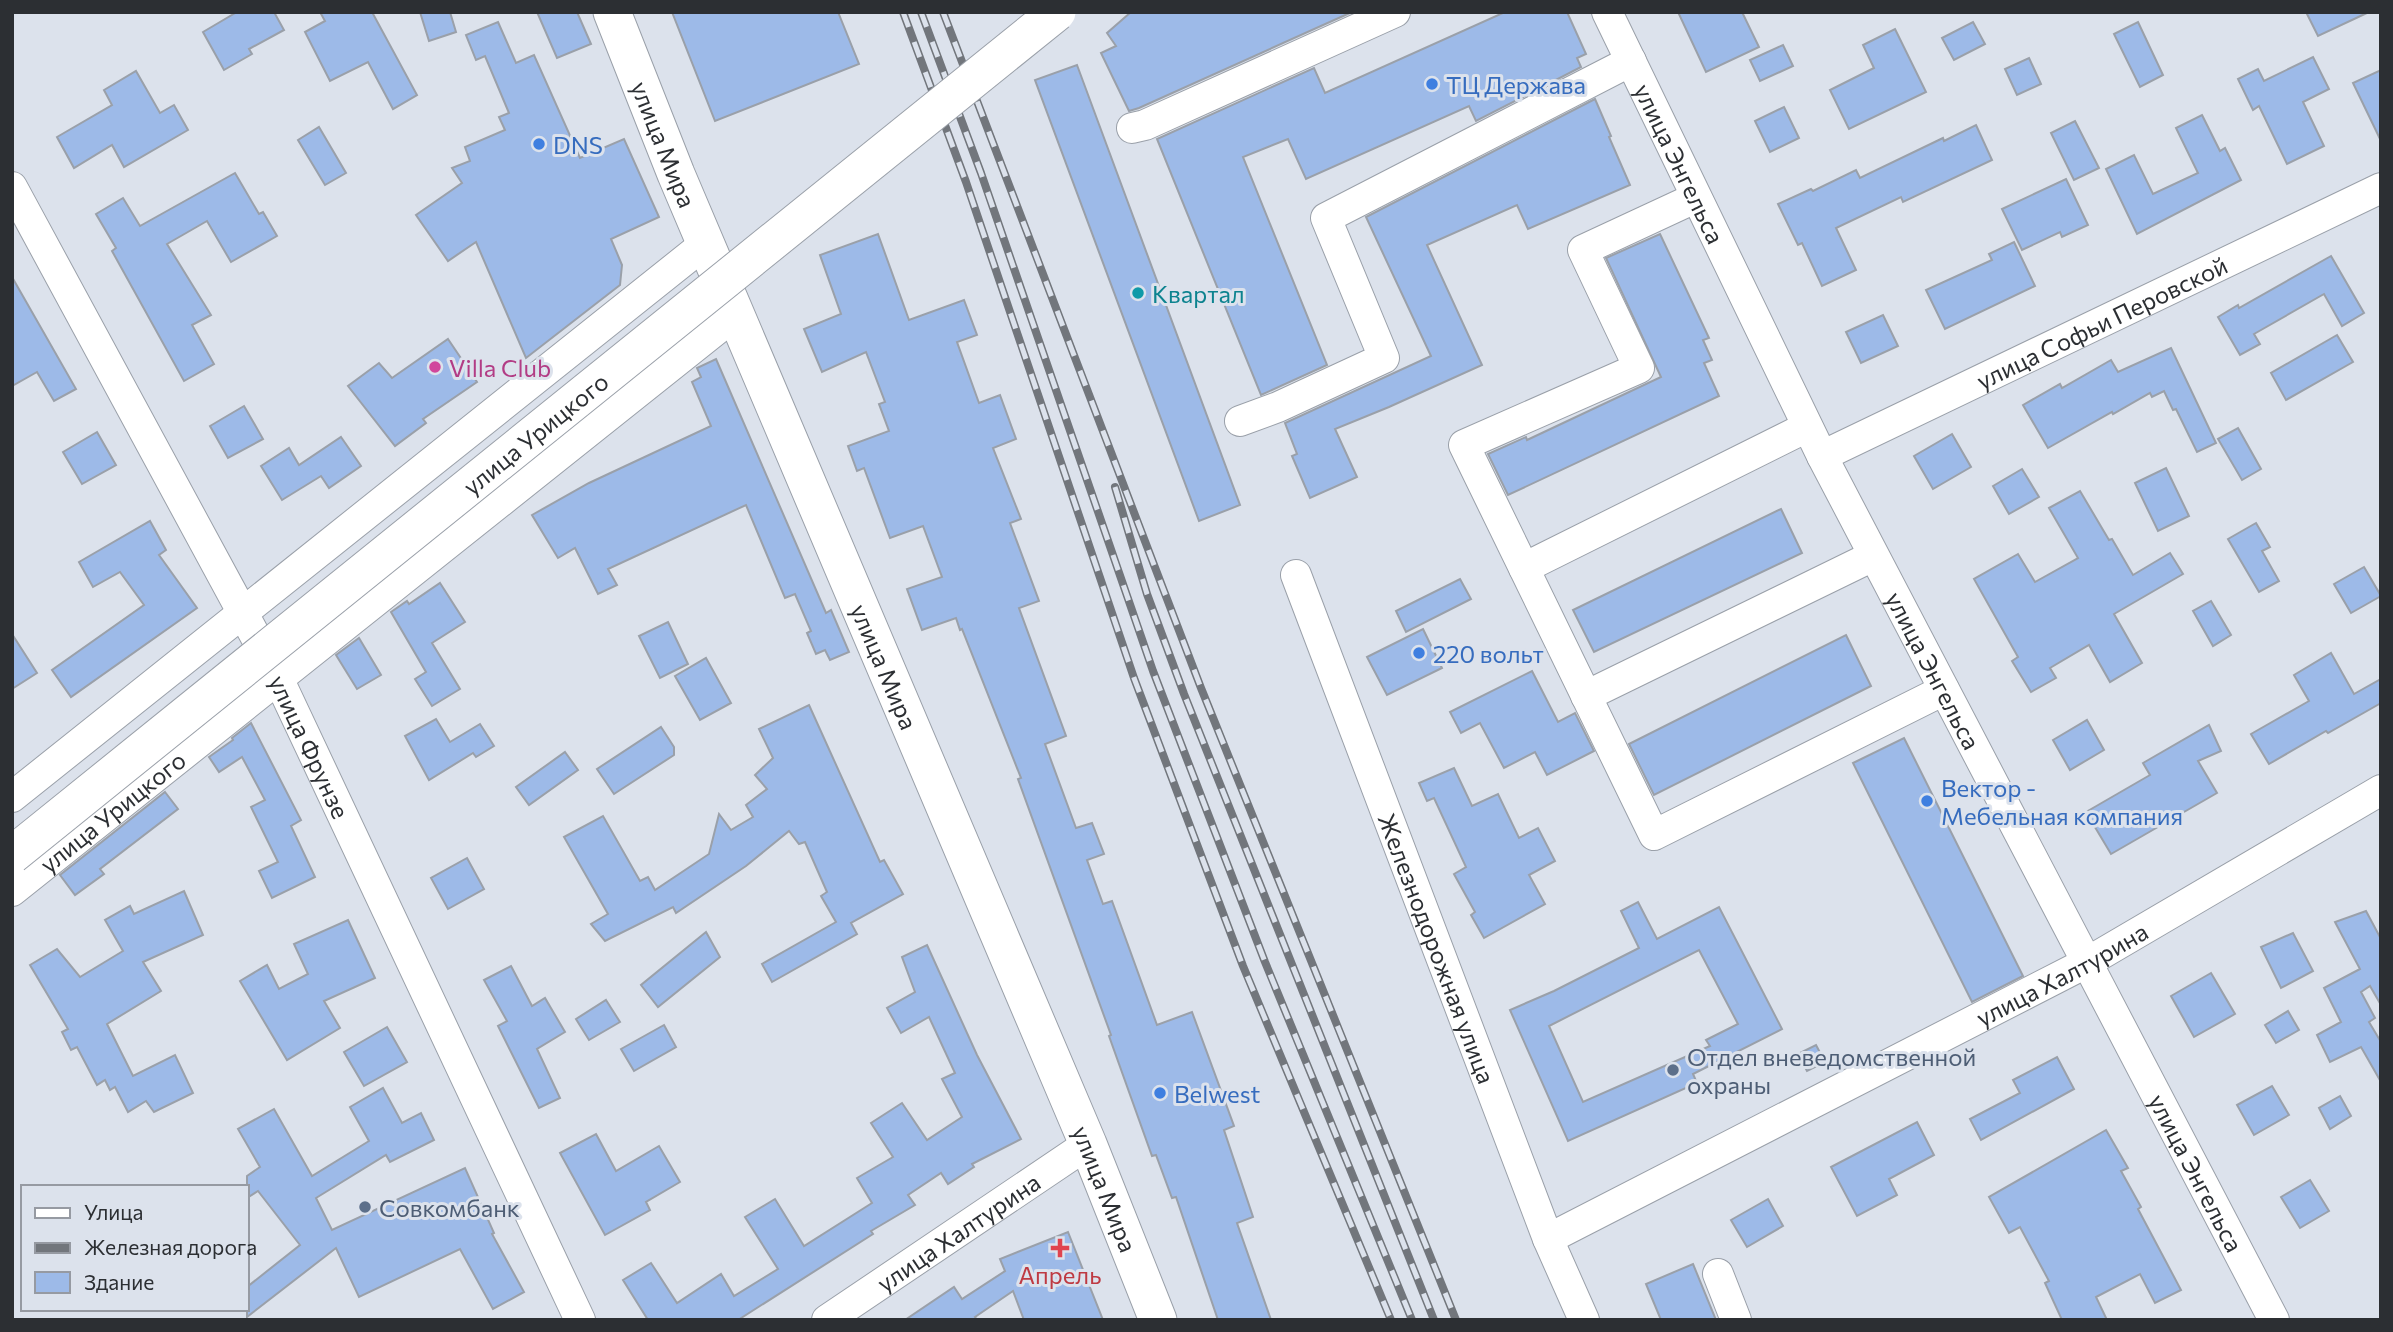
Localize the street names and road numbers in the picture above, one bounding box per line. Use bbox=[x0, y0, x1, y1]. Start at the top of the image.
street label: улица Мира bbox=[626, 77, 703, 211]
street label: улица Энгельса bbox=[1629, 79, 1731, 248]
street label: улица Софьи Перовской bbox=[1971, 250, 2232, 394]
street label: улица Урицкого bbox=[457, 366, 613, 500]
street label: улица Энгельса bbox=[1881, 586, 1987, 754]
street label: улица Мира bbox=[846, 599, 925, 733]
street label: улица Фрунзе bbox=[264, 670, 356, 823]
street label: улица Урицкого bbox=[33, 744, 191, 878]
street label: Железнодорожная улица bbox=[1373, 809, 1502, 1087]
street label: улица Халтурина bbox=[1971, 916, 2153, 1032]
street label: улица Энгельса bbox=[2144, 1089, 2250, 1256]
street label: улица Мира bbox=[1067, 1121, 1144, 1256]
street label: улица Халтурина bbox=[871, 1166, 1045, 1297]

